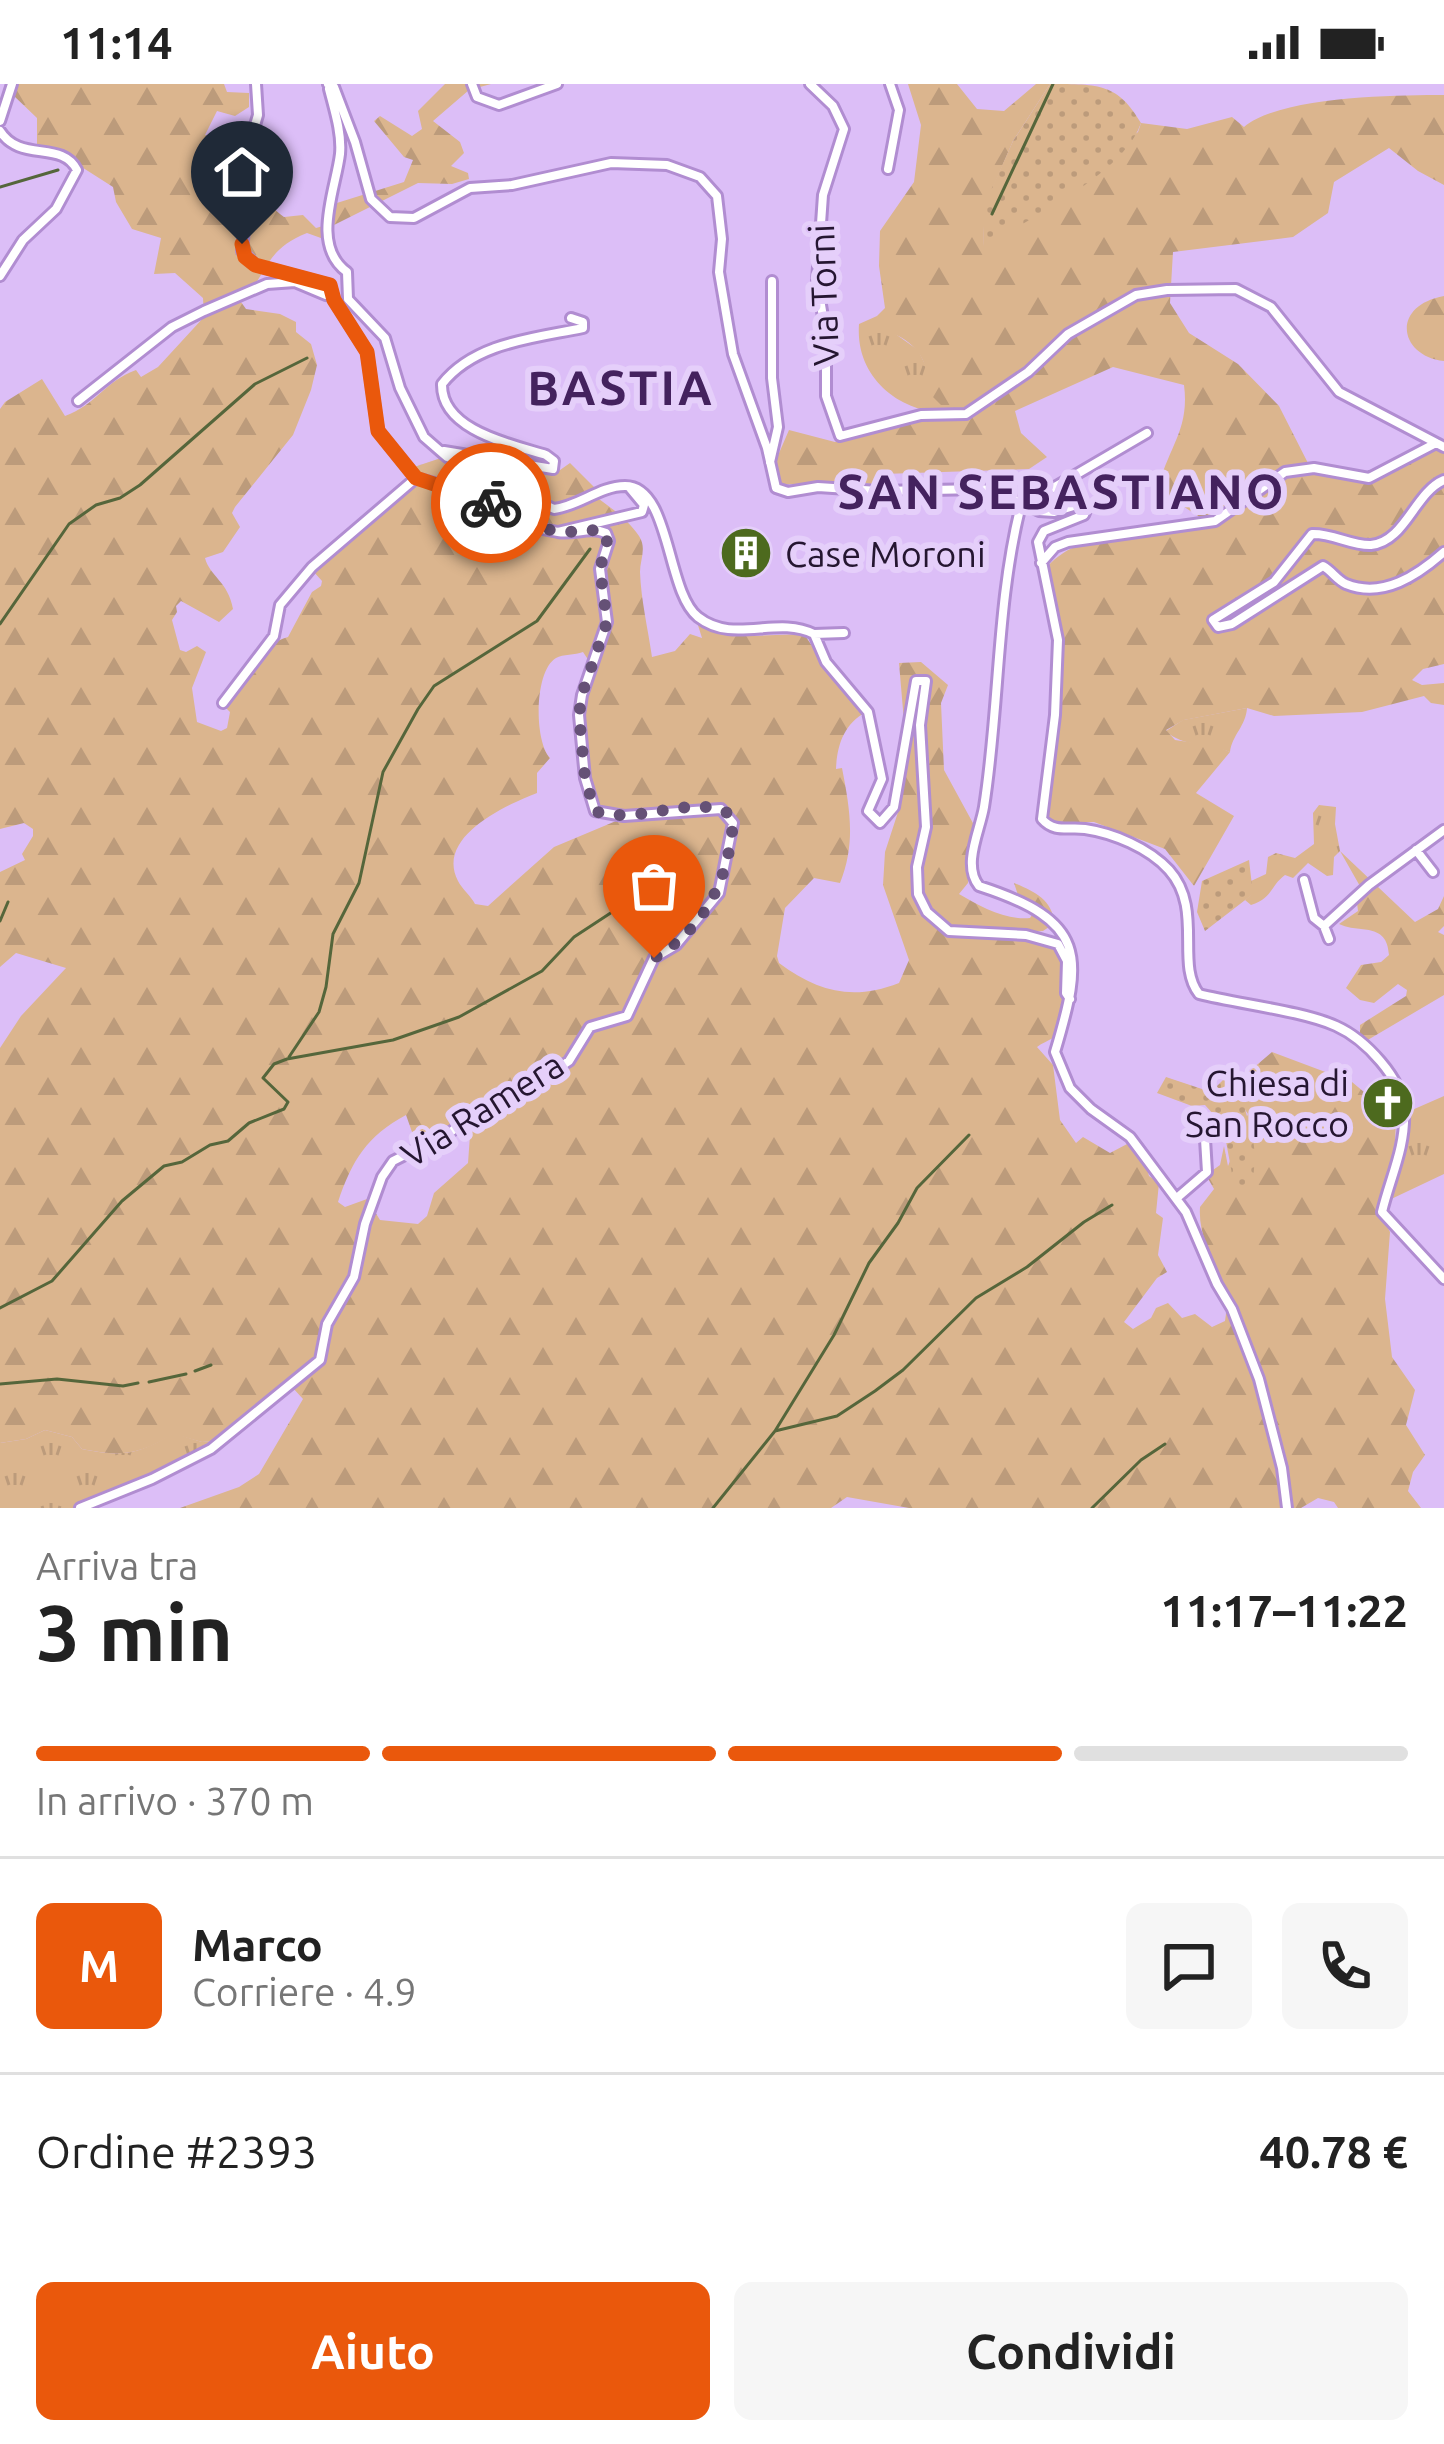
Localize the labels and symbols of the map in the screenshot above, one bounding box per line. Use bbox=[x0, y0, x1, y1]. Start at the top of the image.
pin bbox=[191, 121, 293, 244]
street label: Via Torni bbox=[800, 223, 846, 367]
district label: BASTIA bbox=[527, 360, 715, 414]
courier bbox=[431, 443, 551, 563]
district label: SAN SEBASTIANO bbox=[837, 464, 1287, 518]
building icon: Case Moroni bbox=[718, 525, 774, 581]
place label: Case Moroni bbox=[785, 533, 986, 574]
pin bbox=[603, 835, 705, 958]
street label: Via Ramera bbox=[393, 1043, 571, 1175]
place label: Chiesa di San Rocco bbox=[1185, 1062, 1349, 1144]
church icon: Chiesa di San Rocco bbox=[1360, 1075, 1416, 1131]

